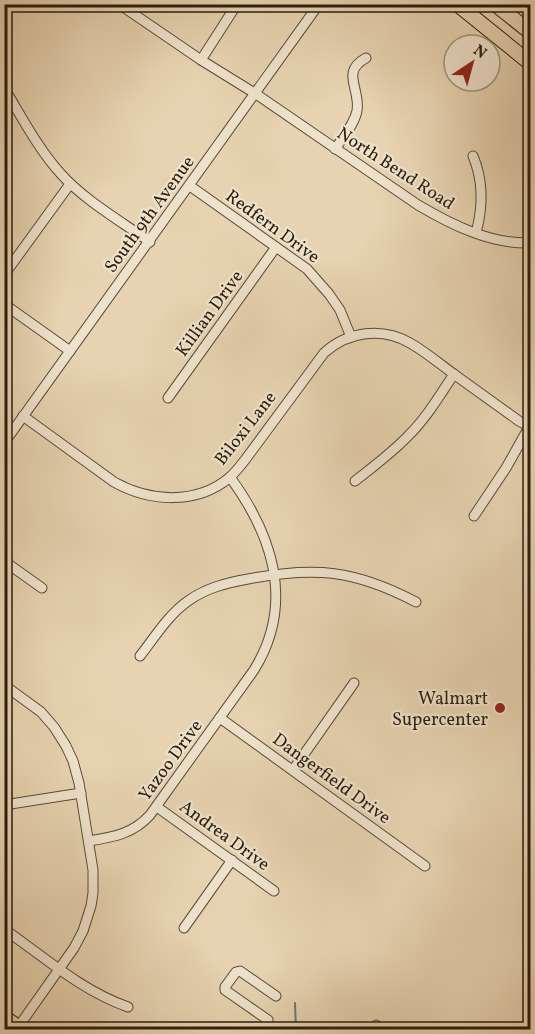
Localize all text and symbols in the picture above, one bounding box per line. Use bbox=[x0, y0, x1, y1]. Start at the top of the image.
north arrow bbox=[442, 33, 502, 93]
text: N bbox=[468, 40, 491, 65]
street label: North Bend Road bbox=[331, 122, 459, 217]
street label: South 9th Avenue bbox=[99, 151, 201, 279]
street label: Redfern Drive bbox=[220, 184, 324, 270]
street label: Killian Drive bbox=[170, 266, 250, 362]
street label: Biloxi Lane bbox=[209, 387, 283, 471]
place label: Walmart Supercenter bbox=[392, 687, 488, 733]
marker: Walmart Supercenter bbox=[493, 701, 507, 715]
street label: Yazoo Drive bbox=[133, 715, 209, 807]
street label: Dangerfield Drive bbox=[267, 728, 396, 831]
street label: Andrea Drive bbox=[174, 795, 274, 878]

